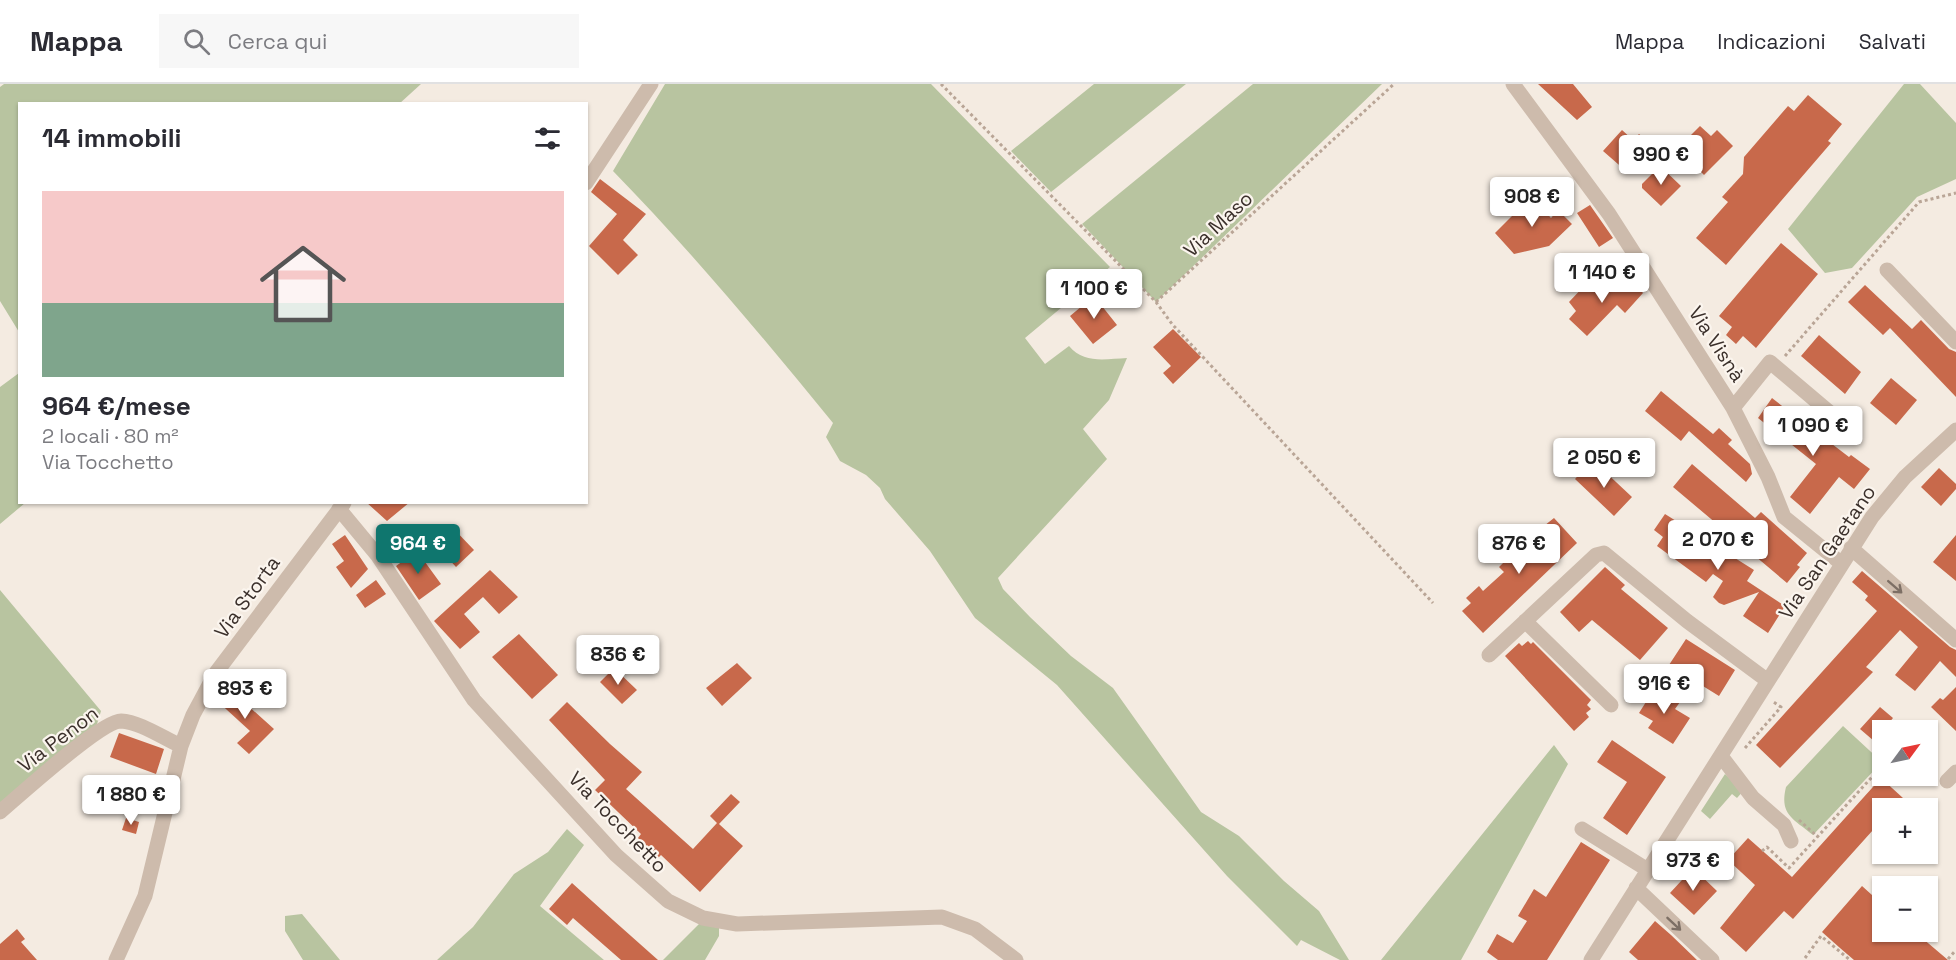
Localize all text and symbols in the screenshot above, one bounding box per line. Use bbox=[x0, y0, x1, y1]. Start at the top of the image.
search box bbox=[159, 14, 579, 68]
text: Mappa bbox=[30, 23, 123, 59]
icon: search bbox=[180, 25, 213, 58]
text: Cerca qui bbox=[228, 27, 327, 55]
text: Mappa bbox=[1615, 28, 1684, 55]
text: Indicazioni bbox=[1717, 28, 1826, 55]
text: Salvati bbox=[1859, 28, 1926, 55]
text: 14 immobili bbox=[42, 121, 181, 155]
icon: filters bbox=[531, 122, 564, 155]
pin: 990 € bbox=[1619, 135, 1703, 186]
text: 990 € bbox=[1633, 141, 1689, 167]
pin: 908 € bbox=[1490, 177, 1574, 228]
text: 908 € bbox=[1504, 183, 1560, 209]
street label: Via Maso bbox=[1178, 185, 1258, 263]
icon: home bbox=[249, 230, 357, 338]
pin: 1 140 € bbox=[1547, 253, 1657, 304]
text: 1 140 € bbox=[1568, 259, 1636, 285]
pin: 1 100 € bbox=[1039, 269, 1149, 320]
text: 1 100 € bbox=[1060, 275, 1128, 301]
street label: Via Visnà bbox=[1683, 301, 1751, 387]
text: 964 €/mese bbox=[42, 389, 191, 423]
pin: 1 090 € bbox=[1758, 406, 1868, 457]
text: 1 090 € bbox=[1777, 412, 1849, 438]
text: 2 locali · 80 m² bbox=[42, 423, 179, 449]
pin: 2 050 € bbox=[1549, 438, 1659, 489]
text: 2 050 € bbox=[1567, 444, 1641, 470]
text: Via Tocchetto bbox=[42, 449, 174, 475]
street label: Via San Gaetano bbox=[1773, 480, 1881, 624]
pin: 2 070 € bbox=[1663, 520, 1773, 571]
pin: 964 € bbox=[376, 524, 460, 575]
pin: 876 € bbox=[1477, 524, 1561, 575]
text: 2 070 € bbox=[1682, 526, 1754, 552]
text: 964 € bbox=[390, 530, 446, 556]
text: 876 € bbox=[1492, 530, 1546, 556]
street label: Via Storta bbox=[208, 551, 286, 643]
one-way arrow bbox=[1887, 580, 1902, 594]
pin: 836 € bbox=[576, 635, 660, 686]
text: 836 € bbox=[590, 641, 646, 667]
pin: 916 € bbox=[1622, 664, 1706, 715]
pin: 893 € bbox=[203, 669, 287, 720]
text: 916 € bbox=[1638, 670, 1690, 696]
text: 893 € bbox=[217, 675, 273, 701]
street label: Via Penon bbox=[13, 700, 103, 778]
north arrow bbox=[1872, 720, 1938, 786]
map controls bbox=[1872, 720, 1938, 942]
street label: Via Tocchetto bbox=[563, 766, 673, 878]
pin: 1 880 € bbox=[76, 775, 186, 826]
text: 1 880 € bbox=[96, 781, 166, 807]
button: + bbox=[1872, 798, 1938, 864]
pin: 973 € bbox=[1651, 841, 1735, 892]
text: 973 € bbox=[1666, 847, 1720, 873]
button: − bbox=[1872, 876, 1938, 942]
one-way arrow bbox=[1667, 917, 1682, 931]

